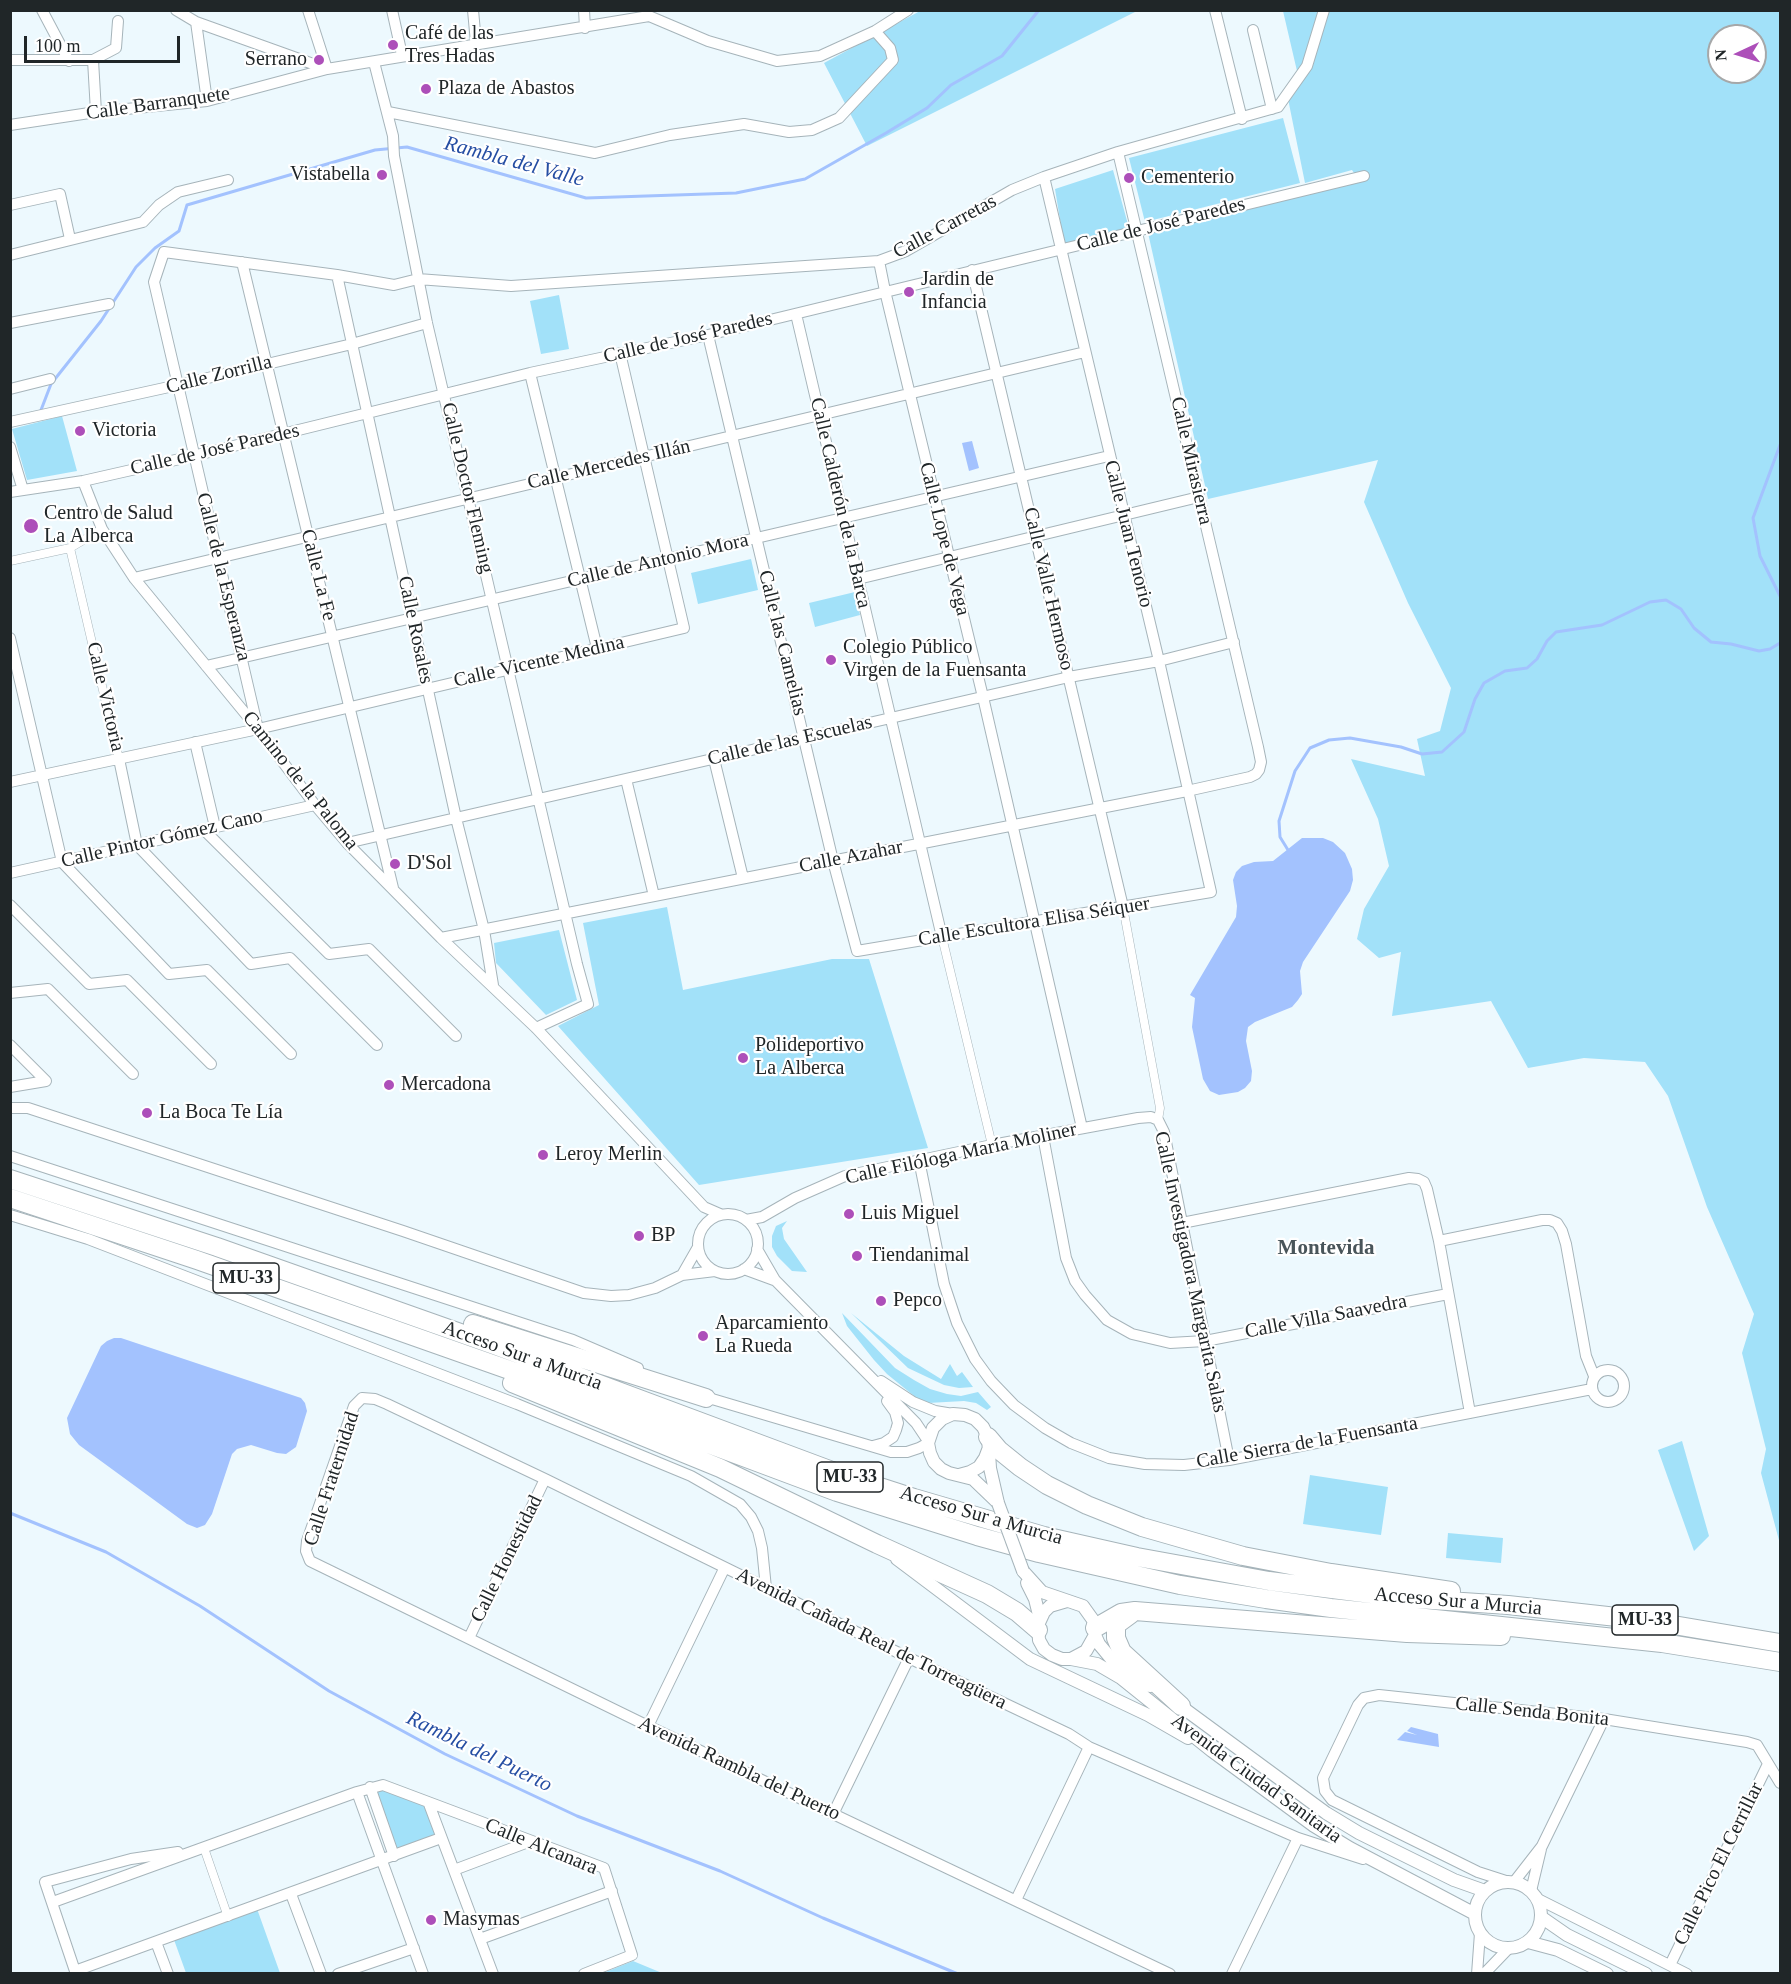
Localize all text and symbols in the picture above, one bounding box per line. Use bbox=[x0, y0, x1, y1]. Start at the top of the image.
place label: Café de las Tres Hadas bbox=[405, 22, 495, 69]
scale bar bbox=[27, 24, 183, 62]
north arrow bbox=[1707, 24, 1767, 84]
text: 100 m bbox=[35, 36, 81, 56]
marker: Café de las Tres Hadas bbox=[386, 38, 400, 52]
place label: Serrano bbox=[245, 48, 307, 72]
text: N bbox=[1712, 49, 1729, 62]
marker: Serrano bbox=[312, 53, 326, 67]
place label: Plaza de Abastos bbox=[438, 77, 575, 101]
street label: Calle Barranquete bbox=[85, 82, 231, 126]
marker: Plaza de Abastos bbox=[419, 82, 433, 96]
water label: Rambla del Valle bbox=[441, 131, 587, 193]
place label: Vistabella bbox=[290, 163, 370, 187]
place label: Cementerio bbox=[1141, 166, 1234, 190]
marker: Vistabella bbox=[375, 168, 389, 182]
marker: Cementerio bbox=[1122, 171, 1136, 185]
street label: Calle Carretas bbox=[889, 190, 1001, 264]
street label: Calle de José Paredes bbox=[1074, 192, 1248, 258]
place label: Jardin de Infancia bbox=[921, 268, 994, 315]
marker: Jardin de Infancia bbox=[902, 285, 916, 299]
street label: Calle de José Paredes bbox=[601, 307, 775, 369]
street label: Calle Zorrilla bbox=[164, 350, 274, 400]
street label: Calle Calderón de la Barca bbox=[804, 395, 876, 611]
street label: Calle Mirasierra bbox=[1165, 395, 1217, 527]
street label: Calle Doctor Fleming bbox=[436, 400, 498, 576]
place label: Victoria bbox=[92, 419, 156, 443]
street label: Calle de José Paredes bbox=[128, 419, 302, 481]
marker: Victoria bbox=[73, 424, 87, 438]
street label: Calle Mercedes Illán bbox=[525, 435, 693, 495]
street label: Calle Juan Tenorio bbox=[1098, 458, 1158, 610]
street label: Calle Lope de Vega bbox=[913, 460, 975, 618]
street label: Calle de la Esperanza bbox=[190, 490, 256, 664]
place label: Centro de Salud La Alberca bbox=[44, 502, 173, 549]
street label: Calle Valle Hermoso bbox=[1018, 505, 1078, 673]
marker: Centro de Salud La Alberca bbox=[22, 517, 40, 535]
street label: Calle La Fe bbox=[295, 527, 341, 623]
street label: Calle de Antonio Mora bbox=[565, 529, 751, 593]
street label: Calle las Camelias bbox=[752, 568, 812, 718]
street label: Calle Rosales bbox=[392, 574, 438, 686]
street label: Calle Vicente Medina bbox=[451, 631, 627, 693]
place label: Colegio Público Virgen de la Fuensanta bbox=[843, 636, 1026, 683]
street label: Calle Victoria bbox=[81, 640, 129, 754]
marker: Colegio Público Virgen de la Fuensanta bbox=[824, 653, 838, 667]
street label: Camino de la Paloma bbox=[237, 707, 363, 855]
street label: Calle de las Escuelas bbox=[705, 710, 875, 772]
street label: Calle Pintor Gómez Cano bbox=[59, 804, 265, 874]
street label: Calle Azahar bbox=[797, 835, 905, 879]
place label: D'Sol bbox=[407, 852, 452, 876]
marker: D'Sol bbox=[388, 857, 402, 871]
street label: Calle Escultora Elisa Séiquer bbox=[917, 892, 1151, 952]
place label: Polideportivo La Alberca bbox=[755, 1034, 864, 1081]
marker: Polideportivo La Alberca bbox=[736, 1051, 750, 1065]
place label: Mercadona bbox=[401, 1073, 491, 1097]
marker: Mercadona bbox=[382, 1078, 396, 1092]
place label: La Boca Te Lía bbox=[159, 1101, 283, 1125]
marker: La Boca Te Lía bbox=[140, 1106, 154, 1120]
street label: Calle Filóloga María Moliner bbox=[843, 1118, 1079, 1190]
street label: Calle Investigadora Margarita Salas bbox=[1148, 1129, 1232, 1415]
place label: Leroy Merlin bbox=[555, 1143, 662, 1167]
marker: Leroy Merlin bbox=[536, 1148, 550, 1162]
place label: Luis Miguel bbox=[861, 1202, 959, 1226]
marker: Luis Miguel bbox=[842, 1207, 856, 1221]
place label: BP bbox=[651, 1224, 675, 1248]
marker: BP bbox=[632, 1229, 646, 1243]
district label: Montevida bbox=[1278, 1236, 1374, 1262]
place label: Tiendanimal bbox=[869, 1244, 969, 1268]
marker: Tiendanimal bbox=[850, 1249, 864, 1263]
road number: MU-33 bbox=[213, 1263, 279, 1293]
place label: Pepco bbox=[893, 1289, 942, 1313]
street label: Calle Villa Saavedra bbox=[1243, 1290, 1409, 1344]
marker: Pepco bbox=[874, 1294, 888, 1308]
place label: Aparcamiento La Rueda bbox=[715, 1312, 828, 1359]
street label: Acceso Sur a Murcia bbox=[439, 1316, 605, 1396]
marker: Aparcamiento La Rueda bbox=[696, 1329, 710, 1343]
street label: Calle Fraternidad bbox=[299, 1409, 365, 1549]
street label: Calle Sierra de la Fuensanta bbox=[1194, 1412, 1420, 1474]
road number: MU-33 bbox=[817, 1462, 883, 1492]
street label: Acceso Sur a Murcia bbox=[897, 1481, 1065, 1551]
street label: Calle Honestidad bbox=[466, 1492, 548, 1626]
street label: Avenida Cañada Real de Torreagüera bbox=[732, 1563, 1010, 1715]
street label: Acceso Sur a Murcia bbox=[1373, 1583, 1543, 1621]
road number: MU-33 bbox=[1612, 1605, 1678, 1635]
street label: Calle Senda Bonita bbox=[1454, 1692, 1610, 1732]
water label: Rambla del Puerto bbox=[402, 1706, 556, 1798]
street label: Avenida Ciudad Sanitaria bbox=[1166, 1709, 1346, 1849]
street label: Avenida Rambla del Puerto bbox=[634, 1712, 844, 1826]
street label: Calle Pico El Cerrillar bbox=[1669, 1779, 1769, 1949]
street label: Calle Alcanara bbox=[481, 1814, 601, 1880]
place label: Masymas bbox=[443, 1908, 520, 1932]
marker: Masymas bbox=[424, 1913, 438, 1927]

